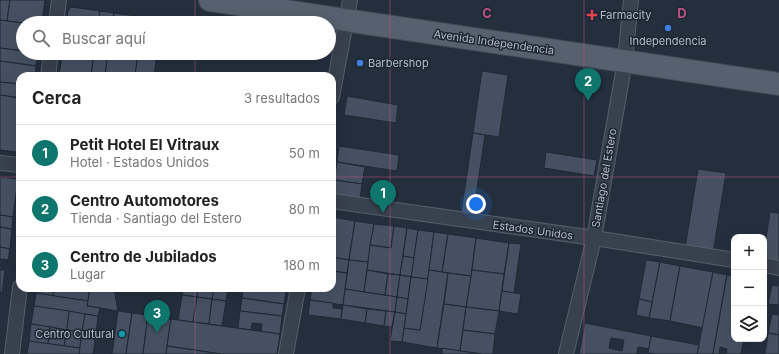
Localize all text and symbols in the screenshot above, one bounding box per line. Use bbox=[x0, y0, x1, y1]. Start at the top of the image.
text: C bbox=[482, 5, 492, 21]
text: D bbox=[677, 5, 687, 21]
place label: Farmacity bbox=[600, 8, 651, 22]
marker: Farmacity bbox=[587, 10, 597, 20]
search box bbox=[16, 16, 336, 60]
marker: Independencia bbox=[663, 23, 673, 33]
icon: search bbox=[30, 27, 52, 49]
street label: Avenida Independencia bbox=[433, 27, 555, 57]
text: Buscar aquí bbox=[62, 29, 146, 48]
place label: Independencia bbox=[629, 34, 707, 48]
place label: Barbershop bbox=[368, 56, 429, 70]
marker: Barbershop bbox=[355, 58, 365, 68]
pin: 2 bbox=[575, 68, 601, 101]
text: Cerca bbox=[32, 88, 81, 108]
text: 3 resultados bbox=[244, 90, 320, 106]
street label: Santiago del Estero bbox=[588, 127, 620, 229]
text: Petit Hotel El Vitraux bbox=[70, 135, 220, 154]
text: 1 bbox=[42, 145, 48, 161]
text: 50 m bbox=[289, 145, 320, 161]
text: Hotel · Estados Unidos bbox=[70, 154, 209, 170]
pin: 1 bbox=[370, 180, 396, 213]
text: Centro Automotores bbox=[70, 191, 219, 210]
your location bbox=[466, 194, 486, 214]
text: 2 bbox=[41, 201, 49, 217]
text: 80 m bbox=[289, 201, 320, 217]
text: Tienda · Santiago del Estero bbox=[70, 210, 242, 226]
street label: Estados Unidos bbox=[492, 217, 574, 243]
map controls bbox=[731, 234, 767, 342]
button: + bbox=[731, 234, 767, 270]
text: Centro de Jubilados bbox=[70, 247, 217, 266]
text: 3 bbox=[41, 257, 49, 273]
text: 180 m bbox=[283, 257, 320, 273]
text: Lugar bbox=[70, 266, 105, 282]
button: − bbox=[731, 270, 767, 306]
pin: 3 bbox=[144, 300, 170, 333]
button: layers bbox=[731, 306, 767, 342]
place label: Centro Cultural bbox=[35, 327, 114, 341]
marker: Centro Cultural bbox=[117, 329, 127, 339]

